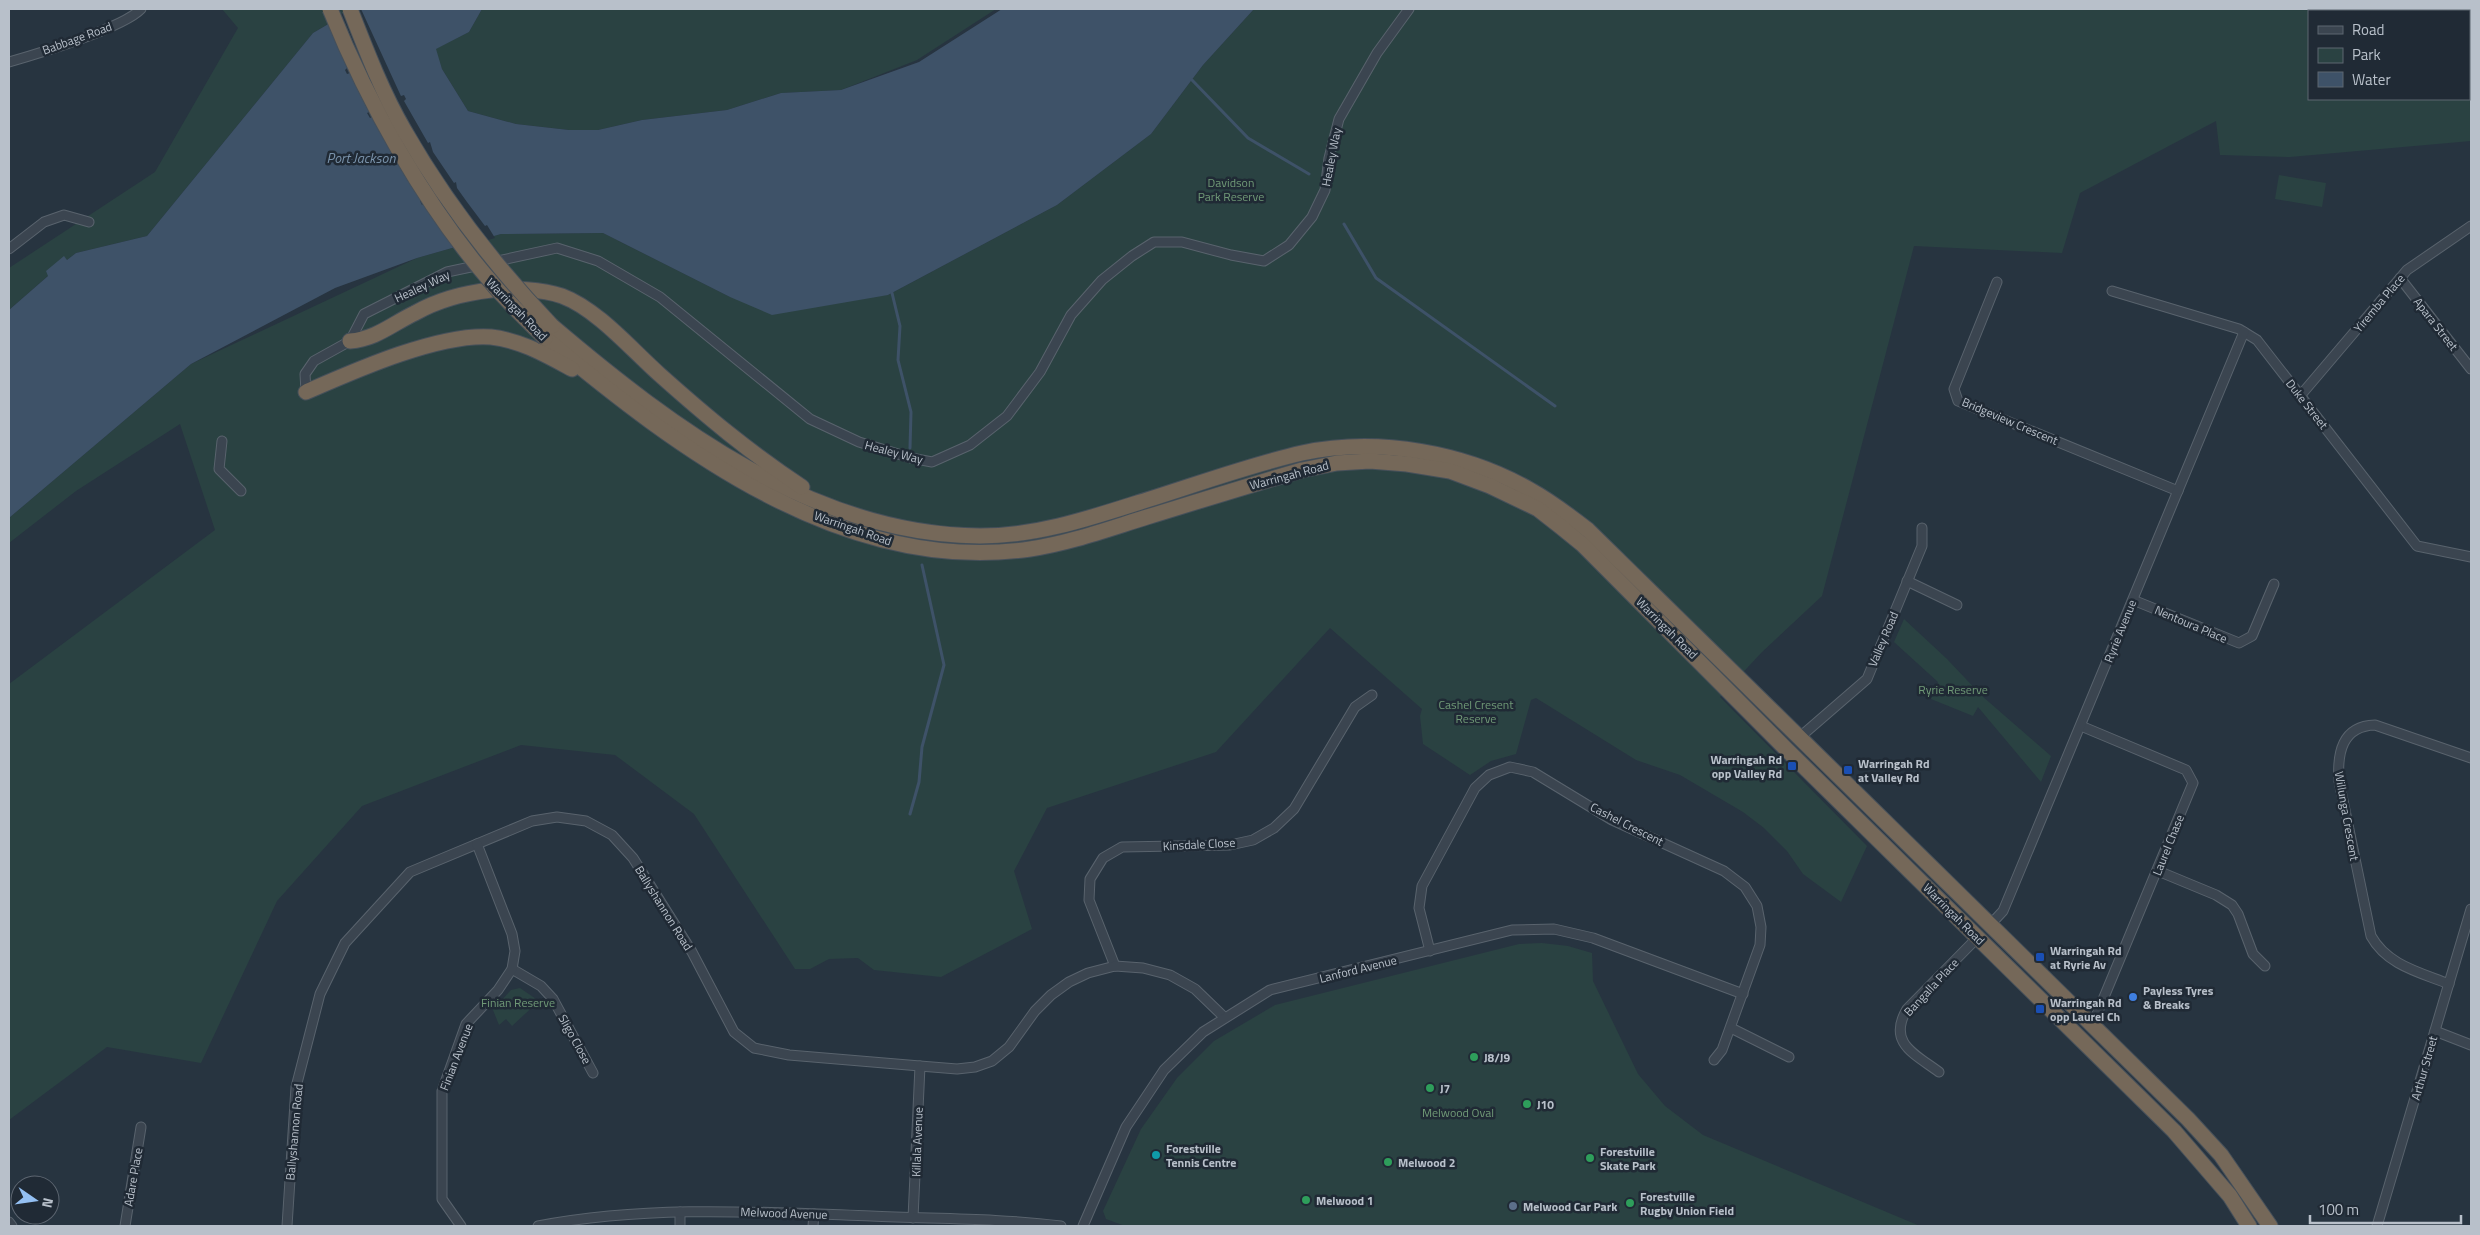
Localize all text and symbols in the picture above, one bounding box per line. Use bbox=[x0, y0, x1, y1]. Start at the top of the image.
legend bbox=[2308, 10, 2470, 100]
street label: Babbage Road bbox=[40, 17, 114, 59]
text: Road bbox=[2352, 18, 2384, 41]
text: Park bbox=[2352, 43, 2381, 66]
text: Water bbox=[2352, 68, 2391, 91]
street label: Healey Way bbox=[1316, 126, 1346, 188]
water label: Port Jackson bbox=[327, 147, 397, 168]
park label: Davidson Park Reserve bbox=[1198, 173, 1264, 206]
street label: Healey Way bbox=[391, 265, 453, 307]
street label: Yiremba Place bbox=[2349, 270, 2409, 336]
street label: Warringah Road bbox=[482, 273, 552, 345]
street label: Apara Street bbox=[2409, 293, 2463, 355]
street label: Duke Street bbox=[2281, 375, 2333, 434]
street label: Bridgeview Crescent bbox=[1959, 392, 2062, 450]
street label: Healey Way bbox=[863, 435, 925, 469]
street label: Warringah Road bbox=[1247, 455, 1331, 495]
street label: Warringah Road bbox=[812, 506, 894, 550]
street label: Warringah Road bbox=[1632, 593, 1702, 663]
street label: Ryrie Avenue bbox=[2099, 597, 2141, 665]
street label: Nentoura Place bbox=[2152, 600, 2230, 648]
street label: Valley Road bbox=[1863, 608, 1903, 670]
park label: Ryrie Reserve bbox=[1918, 680, 1988, 699]
park label: Cashel Cresent Reserve bbox=[1439, 695, 1514, 728]
place label: Warringah Rd opp Valley Rd bbox=[1710, 750, 1782, 783]
place label: Warringah Rd at Valley Rd bbox=[1858, 754, 1930, 787]
marker: Warringah Rd opp Valley Rd bbox=[1786, 760, 1798, 772]
marker: Warringah Rd at Valley Rd bbox=[1842, 764, 1854, 776]
street label: Willunga Crescent bbox=[2330, 770, 2364, 863]
street label: Cashel Crescent bbox=[1587, 797, 1668, 851]
street label: Laurel Chase bbox=[2147, 812, 2189, 878]
street label: Kinsdale Close bbox=[1162, 833, 1236, 855]
street label: Ballyshannon Road bbox=[630, 862, 698, 954]
street label: Warringah Road bbox=[1919, 879, 1989, 949]
place label: Warringah Rd at Ryrie Av bbox=[2050, 941, 2122, 974]
street label: Lanford Avenue bbox=[1317, 950, 1399, 988]
marker: Warringah Rd at Ryrie Av bbox=[2034, 951, 2046, 963]
street label: Bangalla Place bbox=[1899, 954, 1963, 1020]
place label: Payless Tyres & Breaks bbox=[2143, 981, 2214, 1014]
marker: Payless Tyres & Breaks bbox=[2127, 991, 2139, 1003]
park label: Finian Reserve bbox=[481, 993, 555, 1012]
place label: Warringah Rd opp Laurel Ch bbox=[2050, 993, 2122, 1026]
marker: Warringah Rd opp Laurel Ch bbox=[2034, 1003, 2046, 1015]
street label: Sligo Close bbox=[554, 1011, 596, 1067]
street label: Finian Avenue bbox=[434, 1021, 478, 1093]
street label: Arthur Street bbox=[2406, 1033, 2442, 1102]
place label: J8/J9 bbox=[1484, 1048, 1510, 1067]
marker: J8/J9 bbox=[1468, 1051, 1480, 1063]
place label: J7 bbox=[1440, 1079, 1450, 1098]
marker: J7 bbox=[1424, 1082, 1436, 1094]
street label: Ballyshannon Road bbox=[280, 1083, 308, 1181]
place label: J10 bbox=[1537, 1095, 1554, 1114]
marker: J10 bbox=[1521, 1098, 1533, 1110]
park label: Melwood Oval bbox=[1422, 1103, 1494, 1122]
street label: Killala Avenue bbox=[906, 1107, 928, 1177]
place label: Forestville Tennis Centre bbox=[1166, 1139, 1236, 1172]
place label: Forestville Skate Park bbox=[1600, 1142, 1657, 1175]
street label: Adare Place bbox=[118, 1146, 148, 1208]
marker: Forestville Tennis Centre bbox=[1150, 1149, 1162, 1161]
marker: Forestville Skate Park bbox=[1584, 1152, 1596, 1164]
place label: Melwood 2 bbox=[1398, 1153, 1456, 1172]
marker: Melwood 2 bbox=[1382, 1156, 1394, 1168]
north arrow bbox=[10, 1175, 60, 1225]
place label: Forestville Rugby Union Field bbox=[1640, 1187, 1734, 1220]
place label: Melwood 1 bbox=[1316, 1191, 1374, 1210]
scale bar bbox=[2310, 1192, 2461, 1224]
marker: Melwood 1 bbox=[1300, 1194, 1312, 1206]
text: N bbox=[37, 1196, 59, 1210]
place label: Melwood Car Park bbox=[1523, 1197, 1618, 1216]
marker: Forestville Rugby Union Field bbox=[1624, 1197, 1636, 1209]
text: 100 m bbox=[2318, 1198, 2359, 1221]
marker: Melwood Car Park bbox=[1507, 1200, 1519, 1212]
street label: Melwood Avenue bbox=[740, 1202, 828, 1224]

